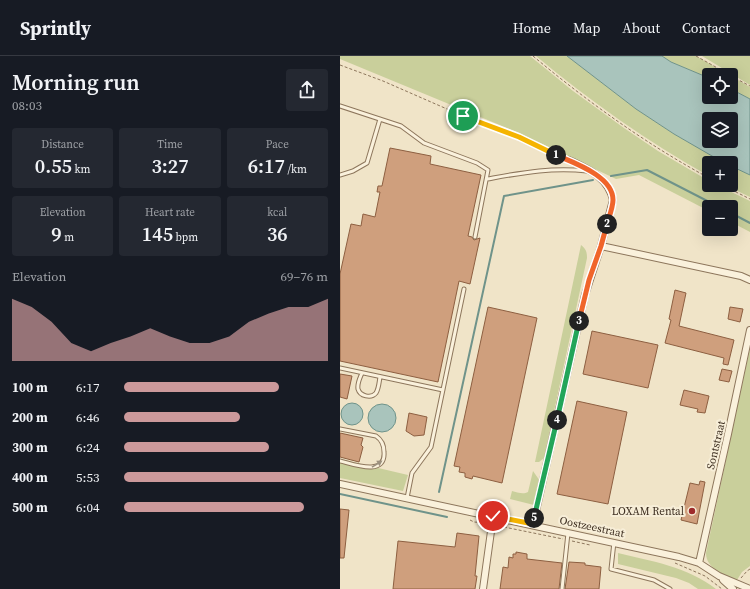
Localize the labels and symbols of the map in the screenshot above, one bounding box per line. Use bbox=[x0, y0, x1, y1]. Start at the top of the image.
pin bbox=[446, 99, 480, 133]
pin: 1 bbox=[546, 145, 566, 165]
pin: 2 bbox=[597, 214, 617, 234]
pin: 3 bbox=[569, 311, 589, 331]
pin: 4 bbox=[547, 410, 567, 430]
street label: Sontstraat bbox=[703, 419, 729, 471]
one-way arrow bbox=[371, 461, 383, 468]
pin bbox=[476, 499, 510, 533]
place label: LOXAM Rental bbox=[612, 504, 684, 519]
marker: LOXAM Rental bbox=[687, 506, 697, 516]
pin: 5 bbox=[524, 508, 544, 528]
street label: Oostzeestraat bbox=[558, 513, 626, 541]

